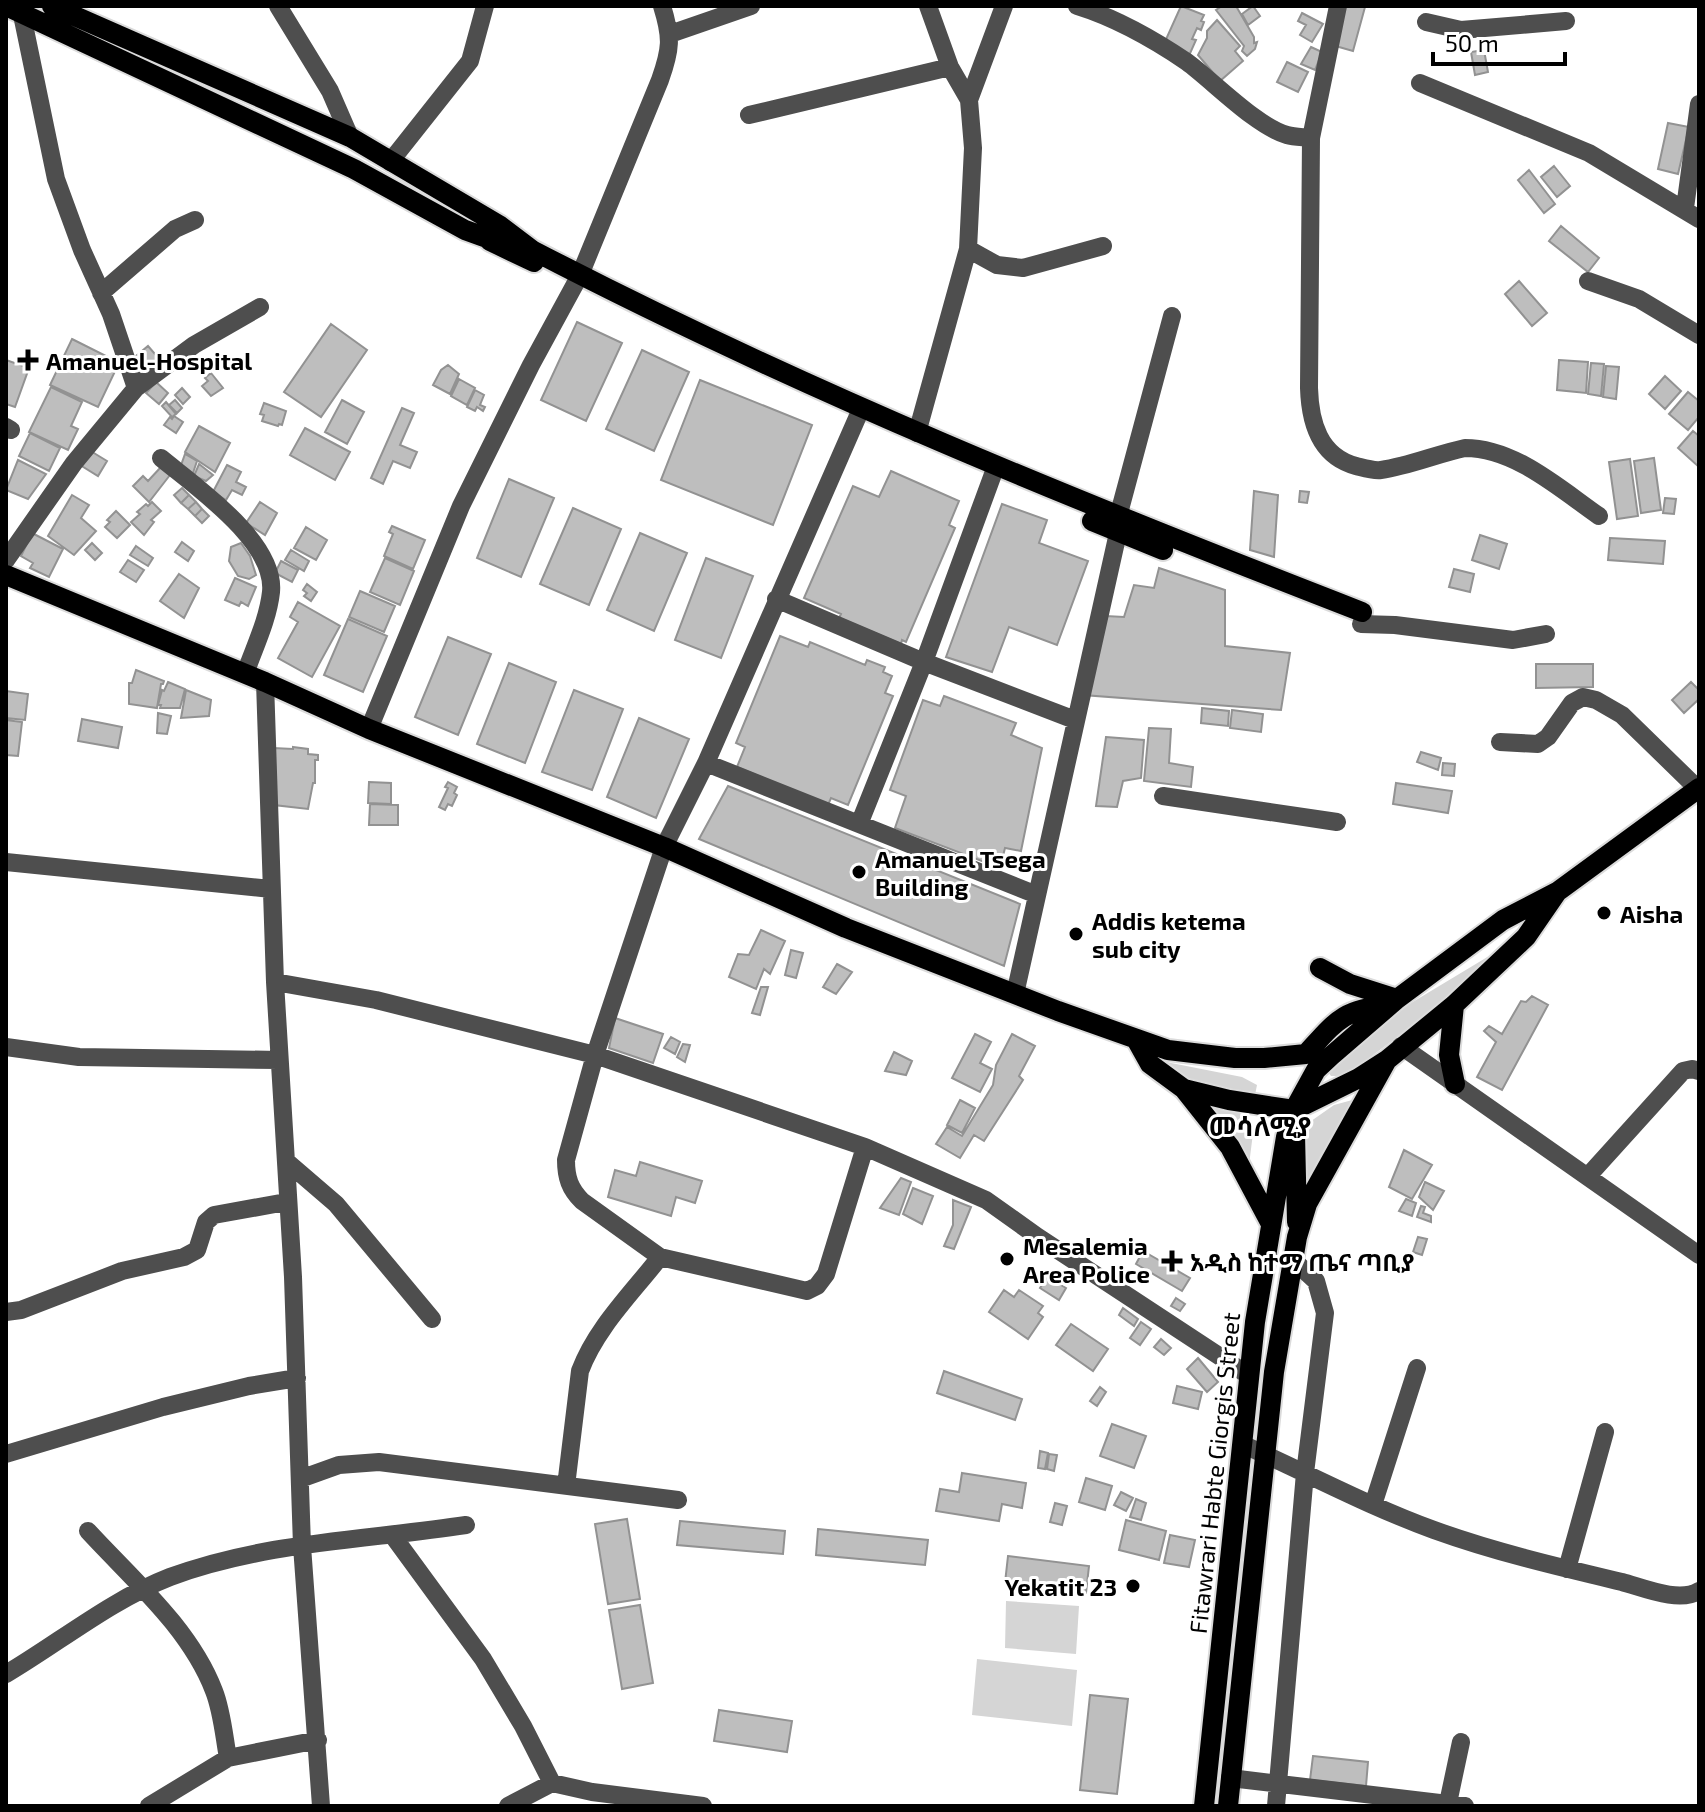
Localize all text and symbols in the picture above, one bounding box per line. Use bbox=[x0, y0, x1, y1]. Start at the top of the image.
scale bar bbox=[1433, 16, 1565, 66]
text: 50 m bbox=[1445, 28, 1499, 57]
place label: Amanuel-Hospital bbox=[46, 346, 252, 375]
marker: Amanuel-Hospital bbox=[17, 349, 39, 371]
place label: Amanuel Tsega Building bbox=[875, 844, 1046, 901]
marker: Amanuel Tsega Building bbox=[850, 863, 868, 881]
place label: Aisha bbox=[1620, 899, 1683, 928]
marker: Aisha bbox=[1595, 904, 1613, 922]
place label: Addis ketema sub city bbox=[1092, 906, 1246, 963]
marker: Addis ketema sub city bbox=[1067, 925, 1085, 943]
district label: መሳለሚያ bbox=[1209, 1110, 1311, 1141]
place label: Mesalemia Area Police bbox=[1023, 1231, 1150, 1288]
place label: አዲስ ከተማ ጤና ጣቢያ bbox=[1190, 1247, 1414, 1276]
marker: Mesalemia Area Police bbox=[998, 1250, 1016, 1268]
marker: አዲስ ከተማ ጤና ጣቢያ bbox=[1161, 1250, 1183, 1272]
street label: Fitawrari Habte Giorgis Street bbox=[1183, 1311, 1245, 1635]
place label: Yekatit 23 bbox=[1004, 1572, 1117, 1601]
marker: Yekatit 23 bbox=[1124, 1577, 1142, 1595]

